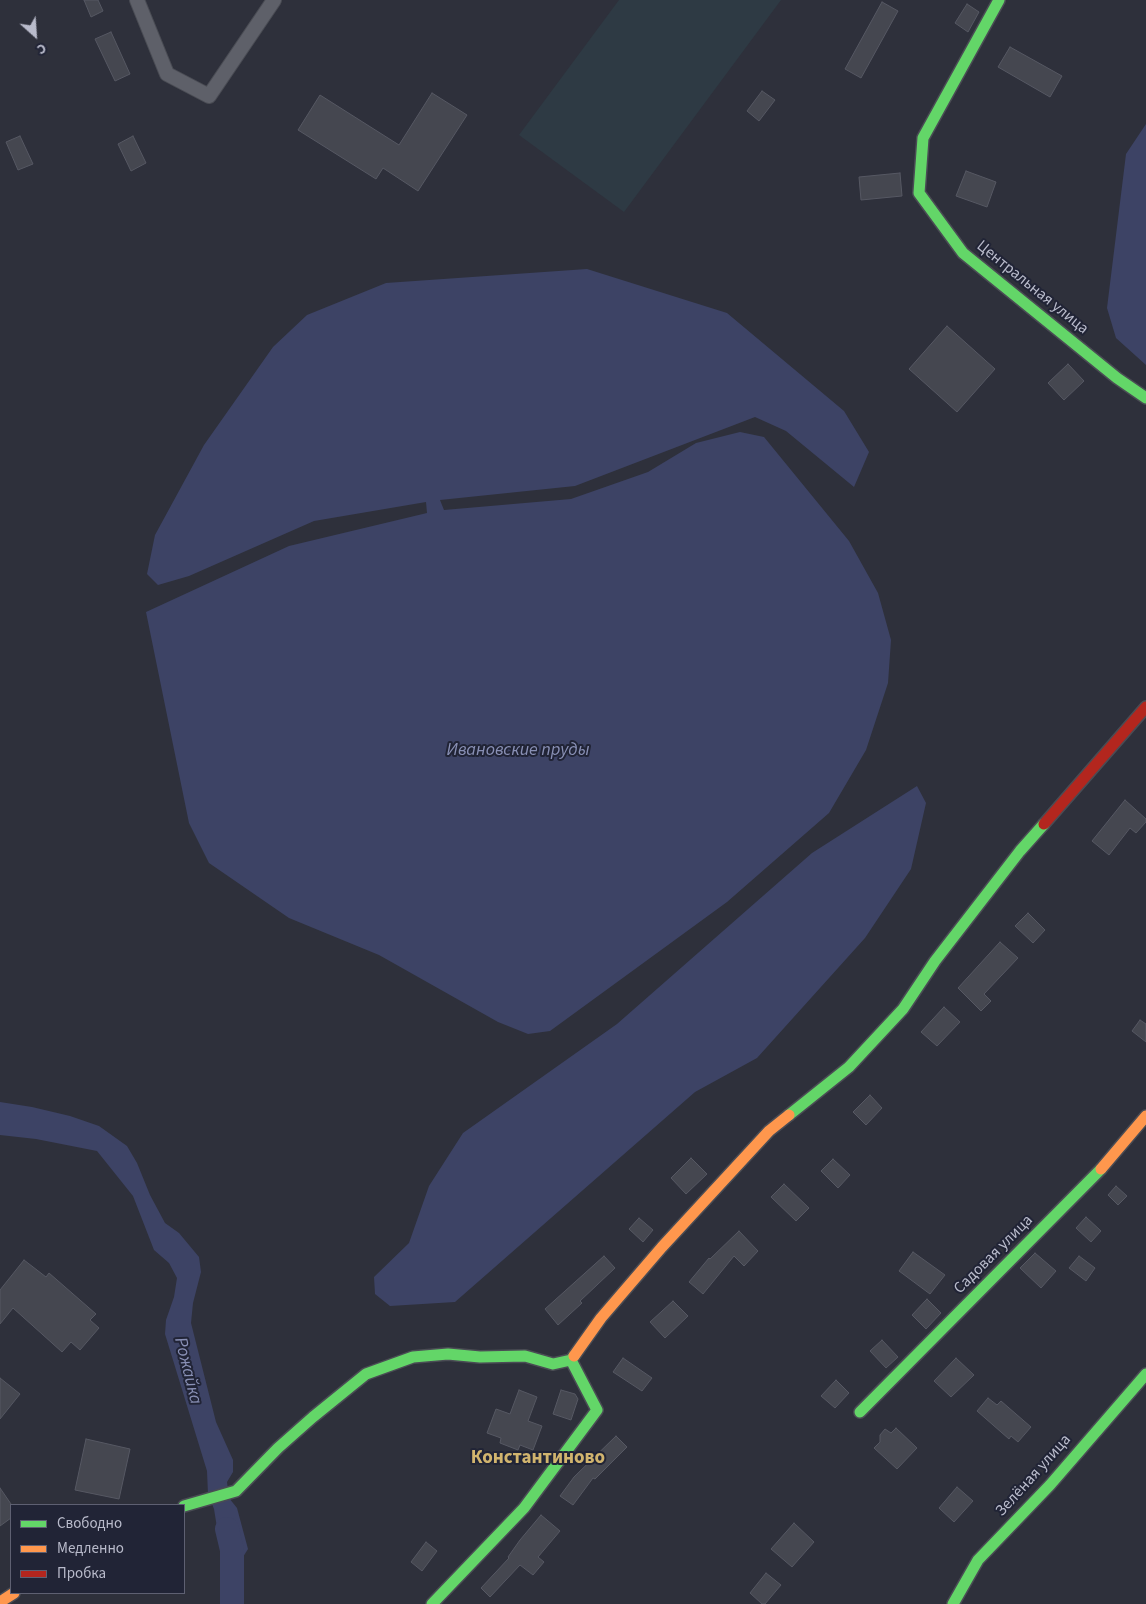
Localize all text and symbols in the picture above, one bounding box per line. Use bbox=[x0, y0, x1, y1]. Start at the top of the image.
north arrow bbox=[10, 10, 60, 60]
text: С bbox=[34, 38, 50, 59]
street label: Центральная улица bbox=[972, 237, 1092, 339]
water label: Ивановские пруды bbox=[447, 740, 589, 762]
street label: Садовая улица bbox=[950, 1211, 1038, 1299]
water label: Рожайка bbox=[168, 1335, 206, 1407]
street label: Зелёная улица bbox=[992, 1431, 1076, 1521]
district label: Константиново bbox=[471, 1448, 605, 1470]
legend bbox=[10, 1504, 185, 1594]
text: Свободно bbox=[57, 1513, 122, 1534]
text: Медленно bbox=[57, 1538, 124, 1559]
text: Пробка bbox=[57, 1563, 106, 1584]

